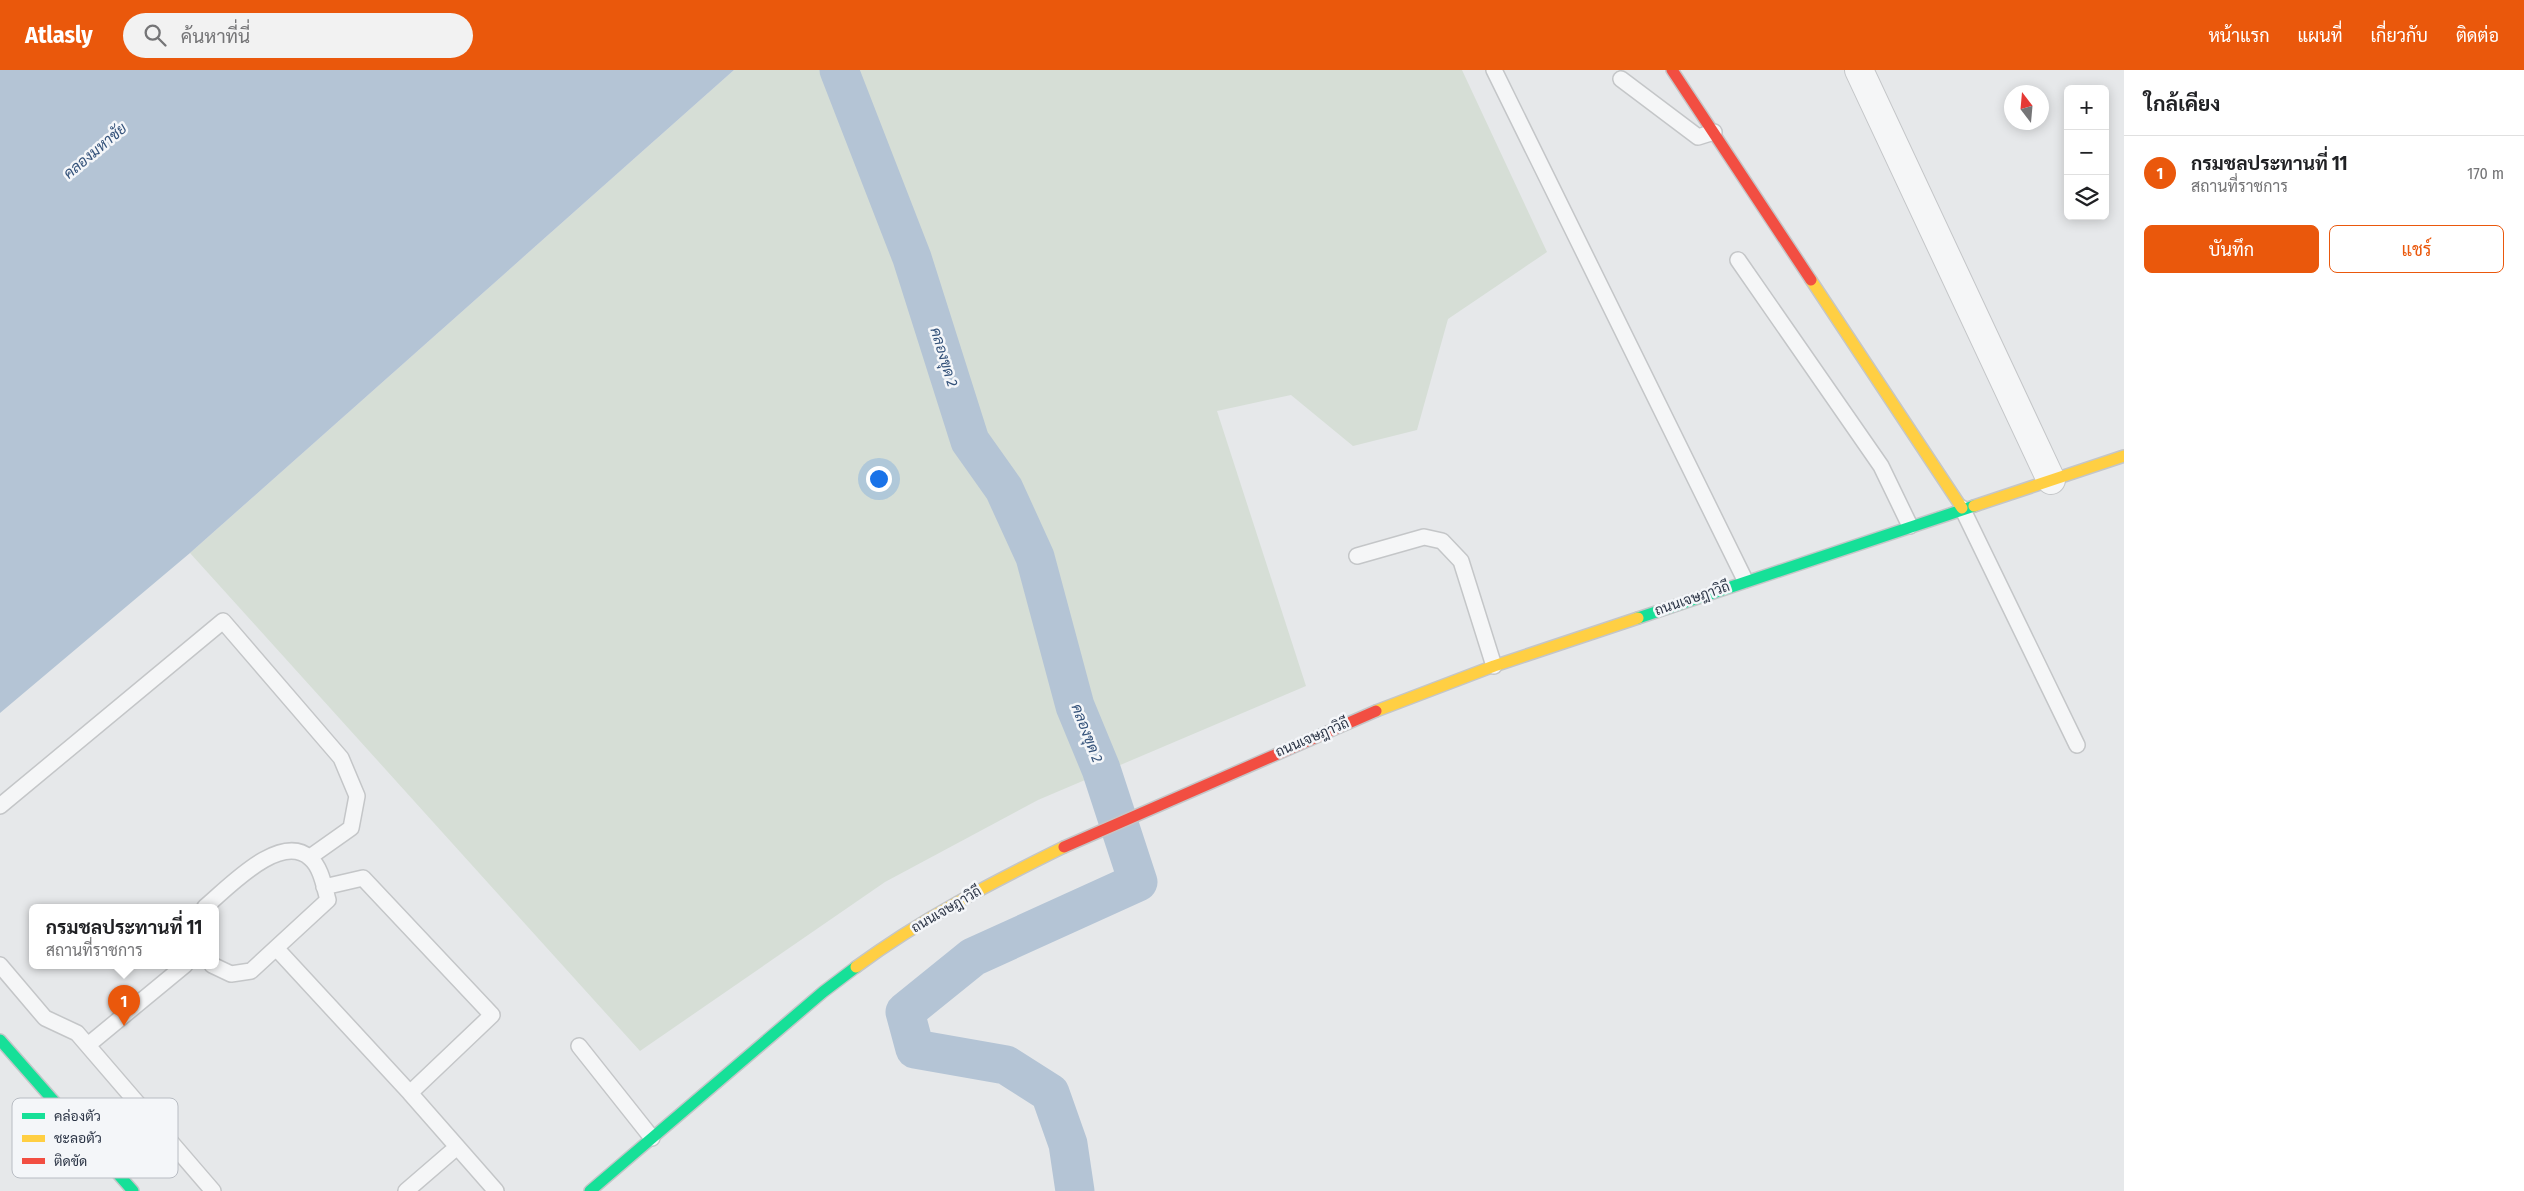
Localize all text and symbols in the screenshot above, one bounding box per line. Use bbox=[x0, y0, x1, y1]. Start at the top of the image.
search box bbox=[123, 13, 473, 58]
text: Atlasly bbox=[25, 21, 93, 49]
icon: search bbox=[141, 21, 169, 49]
text: ค้นหาที่นี่ bbox=[181, 25, 250, 48]
text: หน้าแรก bbox=[2208, 25, 2270, 47]
text: แผนที่ bbox=[2298, 25, 2342, 47]
text: เกี่ยวกับ bbox=[2370, 25, 2428, 47]
text: ติดต่อ bbox=[2456, 25, 2499, 47]
north arrow bbox=[2004, 85, 2049, 130]
map controls bbox=[2064, 85, 2109, 220]
button: + bbox=[2064, 85, 2109, 130]
text: ใกล้เคียง bbox=[2144, 91, 2220, 117]
water label: คลองมหาชัย bbox=[60, 119, 131, 183]
button: − bbox=[2064, 130, 2109, 175]
text: กรมชลประทานที่ 11 bbox=[2191, 152, 2348, 175]
text: 1 bbox=[2157, 164, 2163, 183]
text: 170 m bbox=[2467, 164, 2504, 183]
button: layers bbox=[2064, 175, 2109, 220]
text: สถานที่ราชการ bbox=[2191, 177, 2288, 196]
button: บันทึก bbox=[2144, 225, 2319, 273]
button: แชร์ bbox=[2329, 225, 2504, 273]
water label: คลองขุด 2 bbox=[925, 325, 962, 390]
your location bbox=[866, 466, 892, 492]
street label: ถนนเจษฎาวิถี bbox=[1652, 577, 1732, 619]
water label: คลองขุด 2 bbox=[1066, 701, 1106, 766]
street label: ถนนเจษฎาวิถี bbox=[1272, 713, 1352, 761]
street label: ถนนเจษฎาวิถี bbox=[908, 882, 984, 936]
popup bbox=[29, 904, 219, 969]
text: กรมชลประทานที่ 11 bbox=[46, 916, 202, 939]
text: สถานที่ราชการ bbox=[46, 941, 143, 960]
pin: 1 bbox=[108, 985, 140, 1026]
legend bbox=[12, 1098, 178, 1178]
text: คล่องตัว bbox=[54, 1108, 101, 1125]
text: ชะลอตัว bbox=[54, 1130, 102, 1147]
text: ติดขัด bbox=[54, 1153, 87, 1170]

